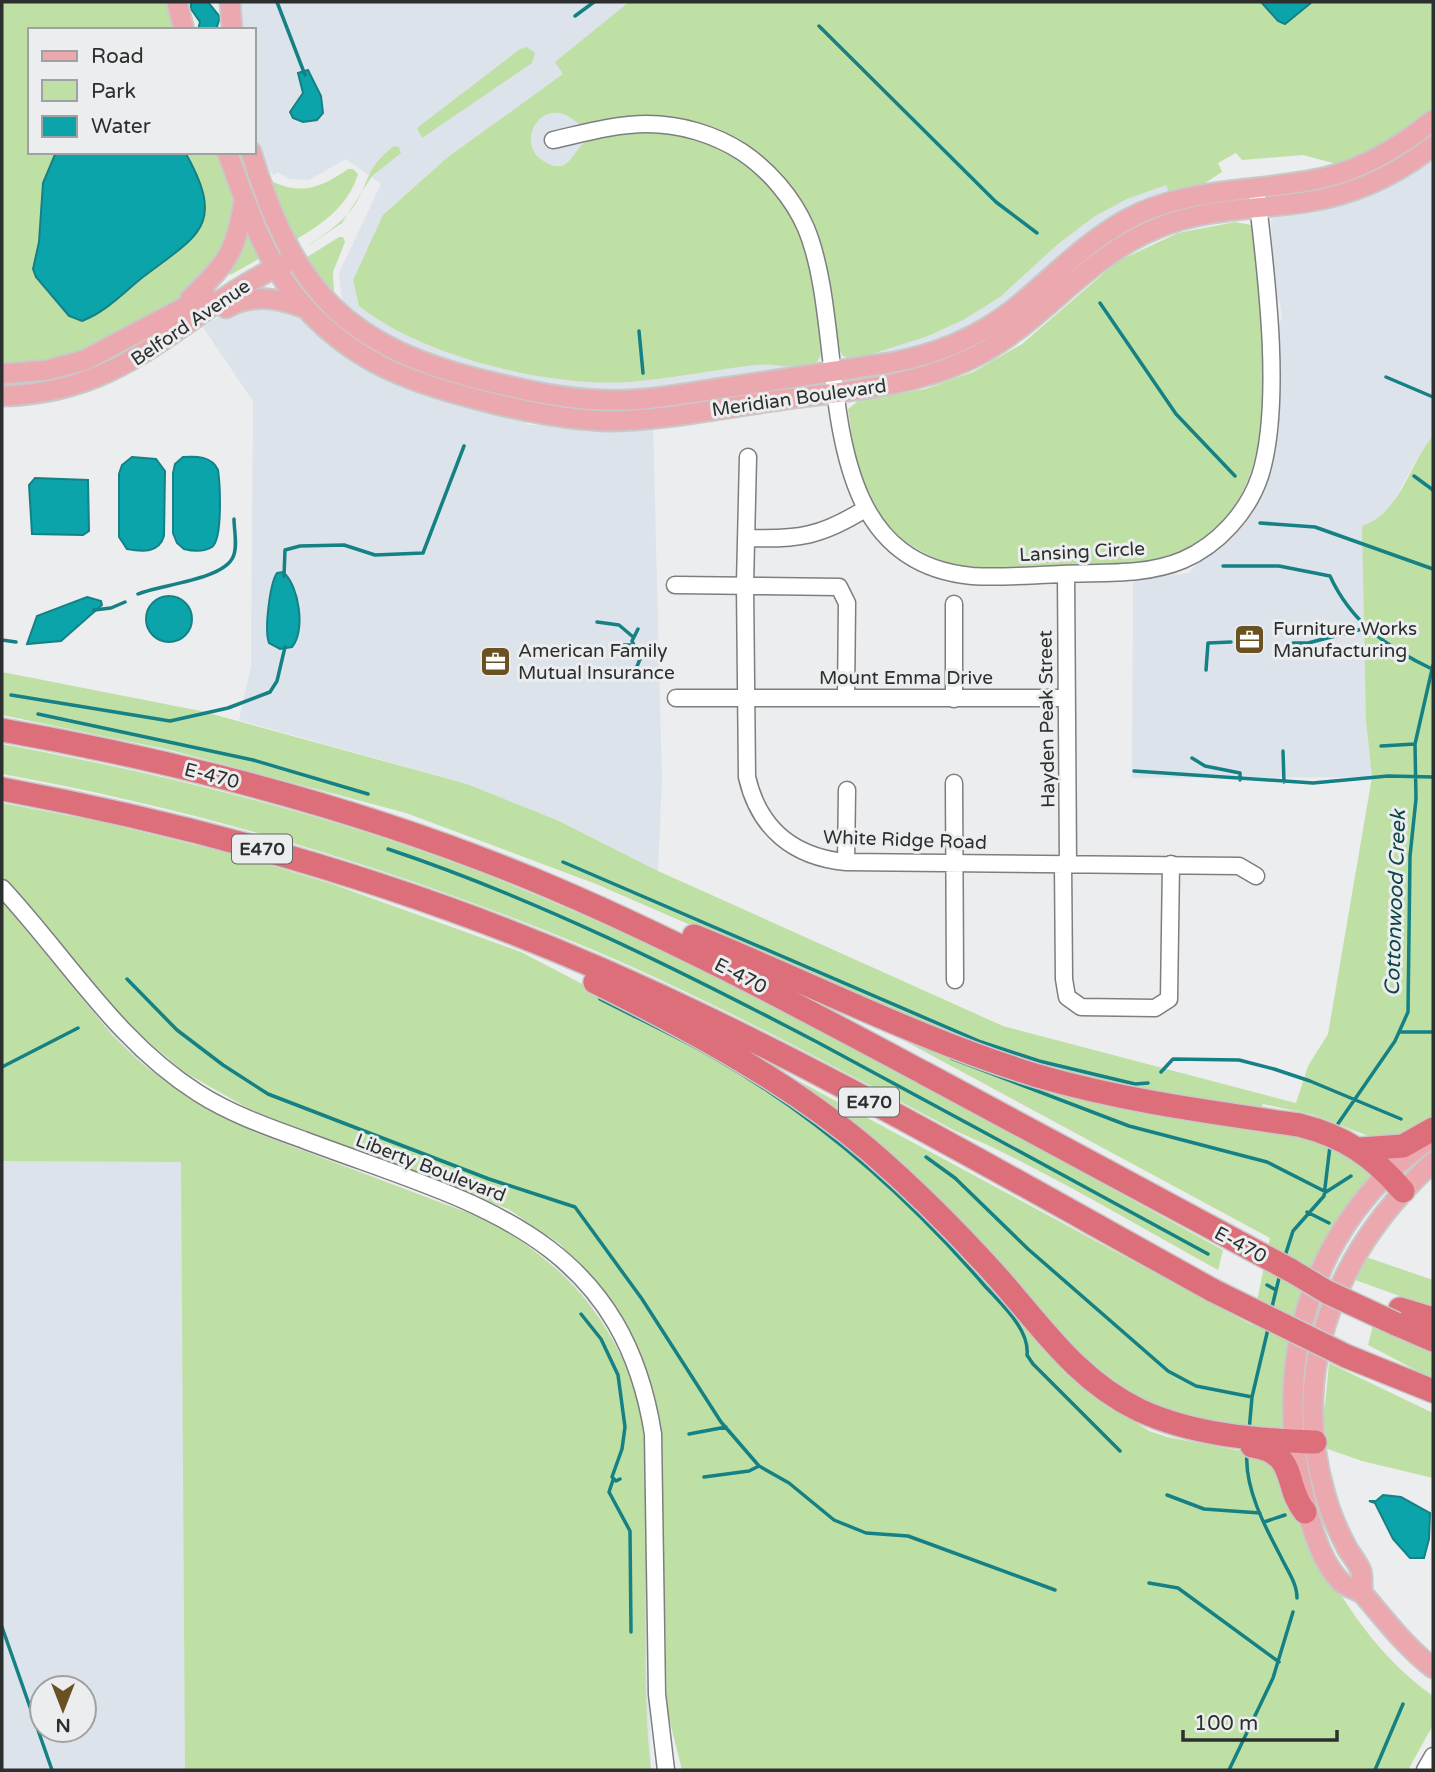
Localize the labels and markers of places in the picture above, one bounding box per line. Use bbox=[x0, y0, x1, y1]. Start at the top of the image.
place label: Furniture Works Manufacturing bbox=[1273, 618, 1417, 662]
office icon: Furniture Works Manufacturing bbox=[1233, 622, 1267, 656]
place label: American Family Mutual Insurance bbox=[518, 640, 675, 684]
office icon: American Family Mutual Insurance bbox=[478, 644, 512, 678]

